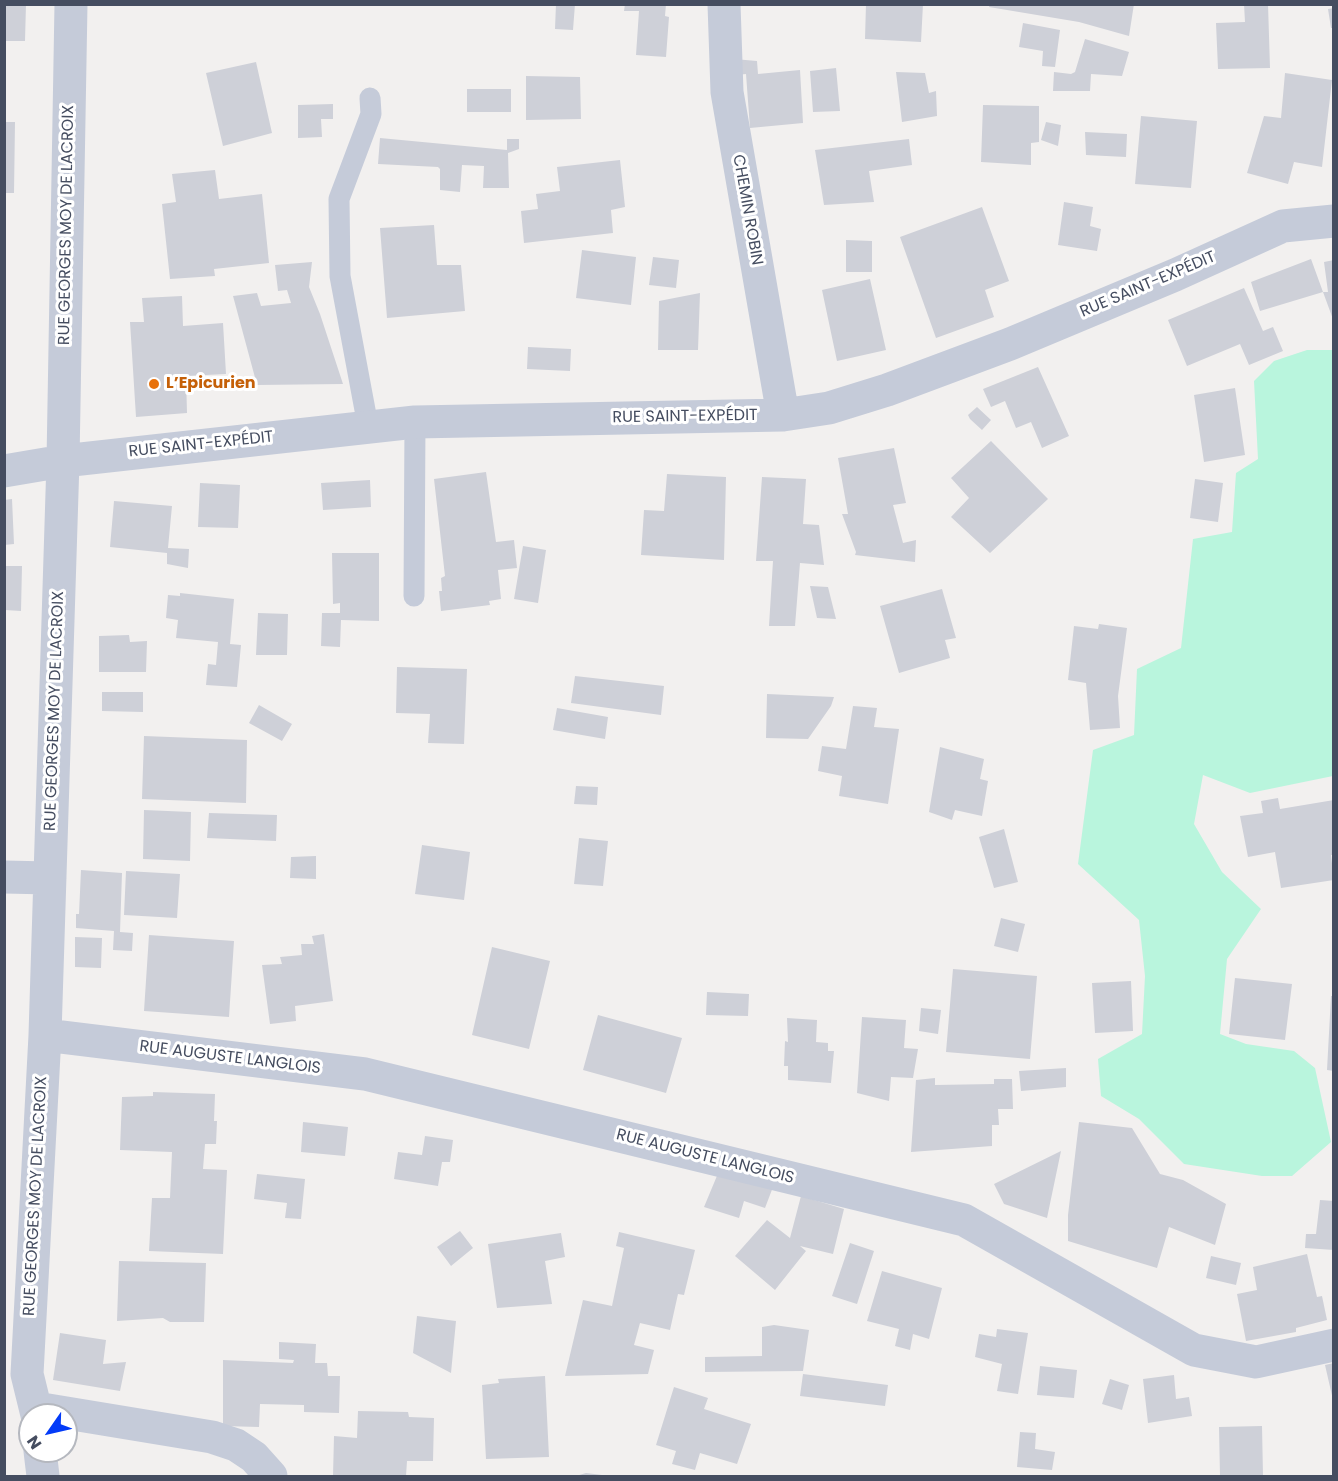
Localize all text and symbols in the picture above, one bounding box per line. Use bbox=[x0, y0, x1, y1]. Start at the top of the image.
street label: RUE GEORGES MOY DE LACROIX bbox=[55, 105, 79, 345]
street label: CHEMIN ROBIN bbox=[728, 153, 766, 267]
street label: RUE SAINT-EXPÉDIT bbox=[1077, 248, 1219, 322]
place label: L’Epicurien bbox=[166, 374, 256, 394]
marker: L’Epicurien bbox=[147, 377, 161, 391]
street label: RUE SAINT-EXPÉDIT bbox=[612, 406, 758, 428]
street label: RUE SAINT-EXPÉDIT bbox=[128, 428, 274, 462]
street label: RUE GEORGES MOY DE LACROIX bbox=[41, 591, 69, 831]
street label: RUE AUGUSTE LANGLOIS bbox=[138, 1037, 322, 1079]
street label: RUE GEORGES MOY DE LACROIX bbox=[20, 1076, 52, 1316]
street label: RUE AUGUSTE LANGLOIS bbox=[614, 1126, 796, 1188]
north arrow bbox=[18, 1403, 78, 1463]
text: N bbox=[21, 1431, 47, 1454]

